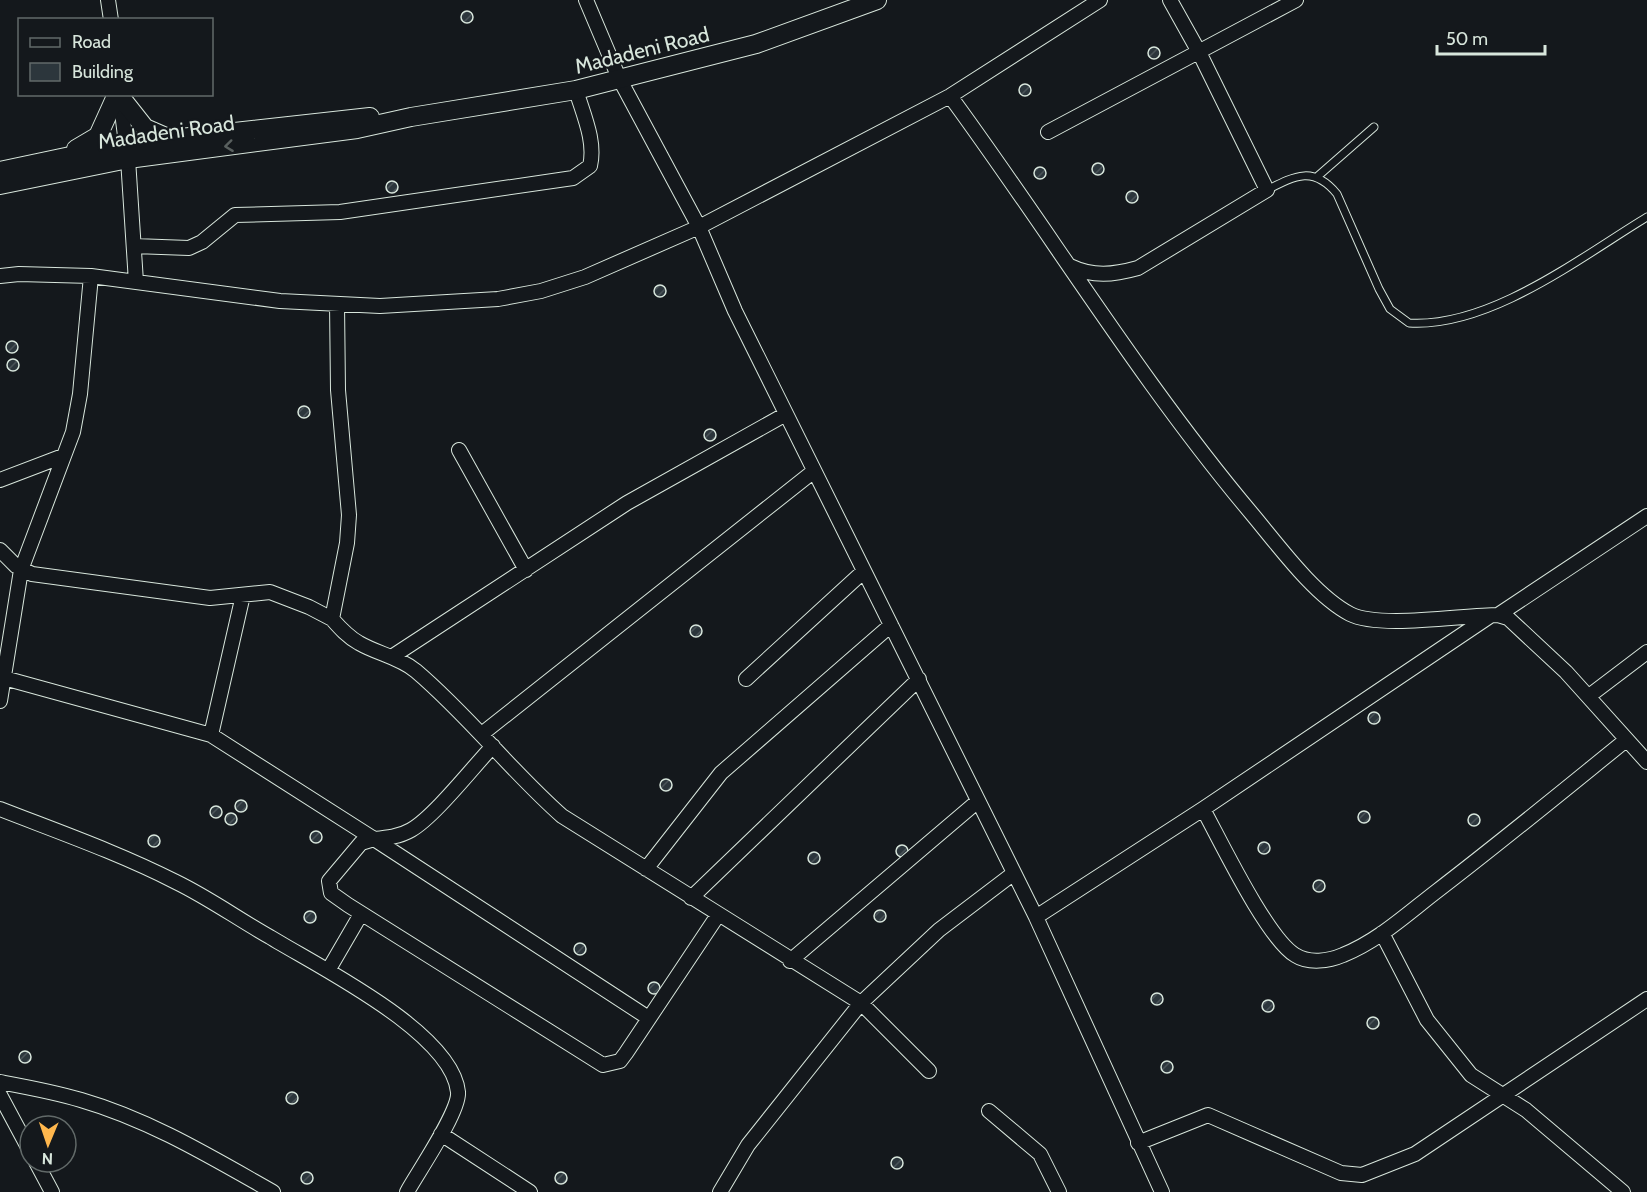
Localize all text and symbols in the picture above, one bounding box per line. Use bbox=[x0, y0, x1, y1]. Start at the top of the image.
legend bbox=[18, 18, 213, 96]
scale bar bbox=[1437, 18, 1545, 56]
street label: Madadeni Road bbox=[572, 21, 712, 79]
text: 50 m bbox=[1446, 28, 1488, 50]
text: Road bbox=[72, 31, 111, 53]
text: Building bbox=[72, 61, 134, 83]
street label: Madadeni Road bbox=[96, 110, 236, 154]
one-way arrow bbox=[224, 139, 233, 151]
north arrow bbox=[18, 1114, 78, 1174]
text: N bbox=[42, 1149, 53, 1168]

